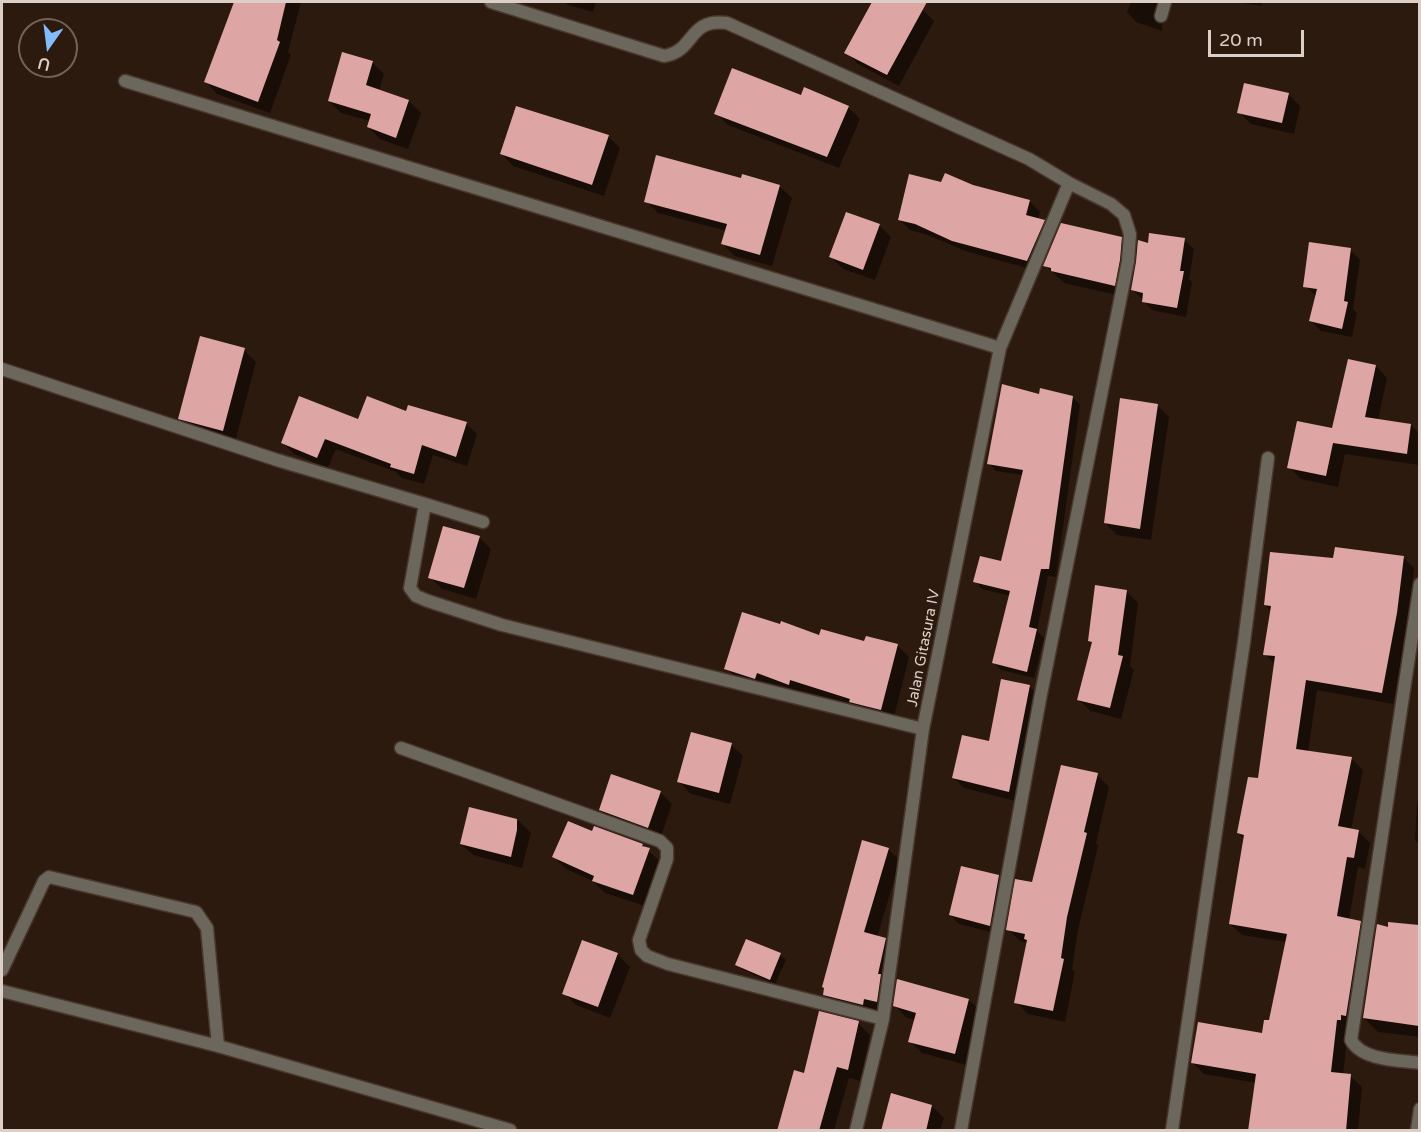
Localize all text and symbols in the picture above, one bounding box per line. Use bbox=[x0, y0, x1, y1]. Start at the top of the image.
north arrow bbox=[18, 18, 78, 78]
scale bar bbox=[1211, 18, 1307, 56]
text: 20 m bbox=[1219, 29, 1263, 51]
text: U bbox=[36, 52, 52, 75]
street label: Jalan Gitasura IV bbox=[904, 588, 944, 708]

